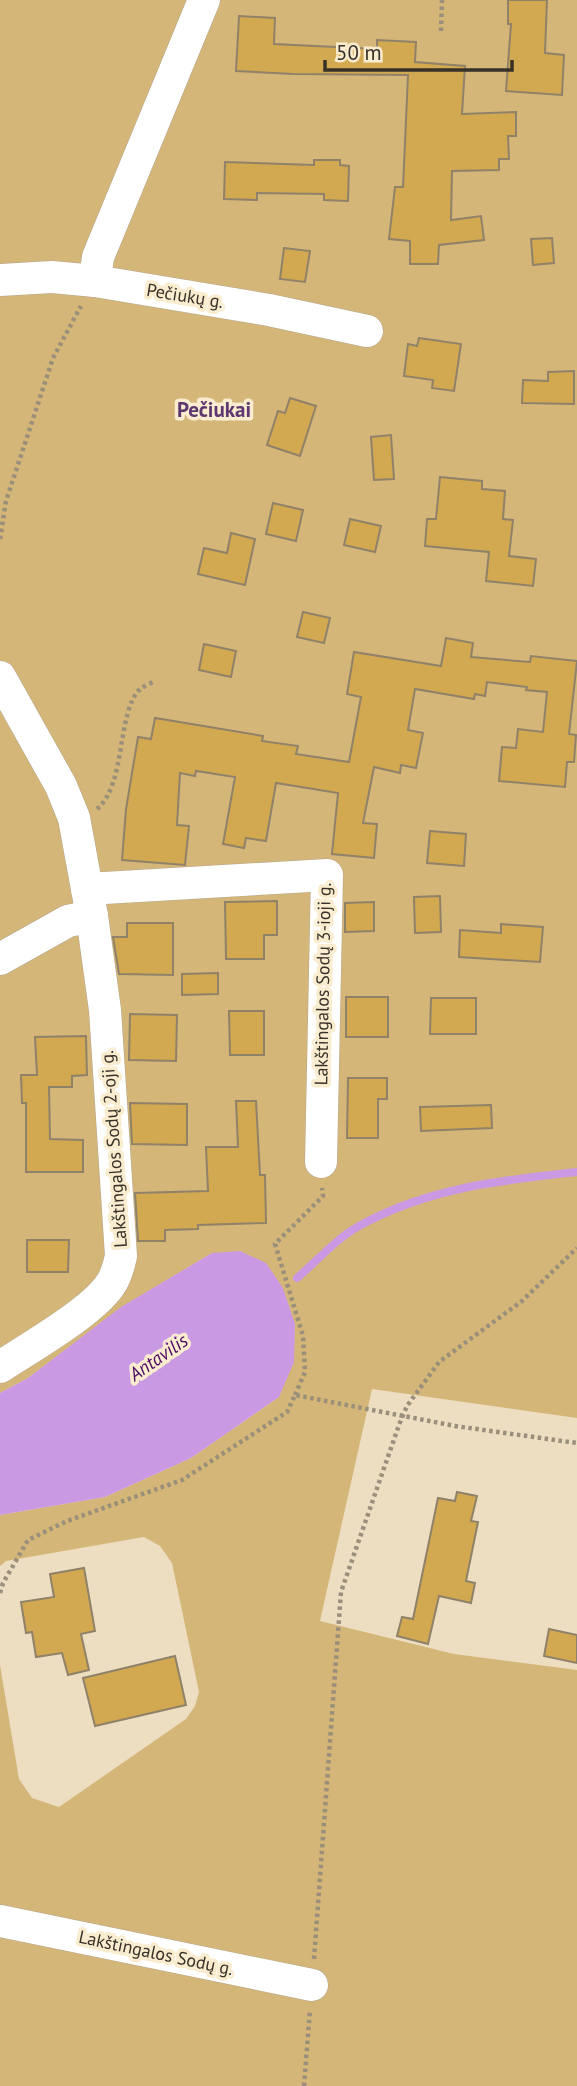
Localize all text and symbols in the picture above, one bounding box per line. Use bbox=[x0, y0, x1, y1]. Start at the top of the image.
scale bar bbox=[325, 28, 512, 72]
text: 50 m bbox=[336, 39, 382, 66]
street label: Pečiukų g. bbox=[145, 278, 225, 313]
district label: Pečiukai bbox=[177, 396, 251, 423]
street label: Lakštingalos Sodų 3-ioji g. bbox=[309, 882, 336, 1086]
street label: Lakštingalos Sodų 2-oji g. bbox=[95, 1049, 132, 1249]
water label: Antavilis bbox=[123, 1328, 193, 1387]
street label: Lakštingalos Sodų g. bbox=[77, 1925, 236, 1980]

